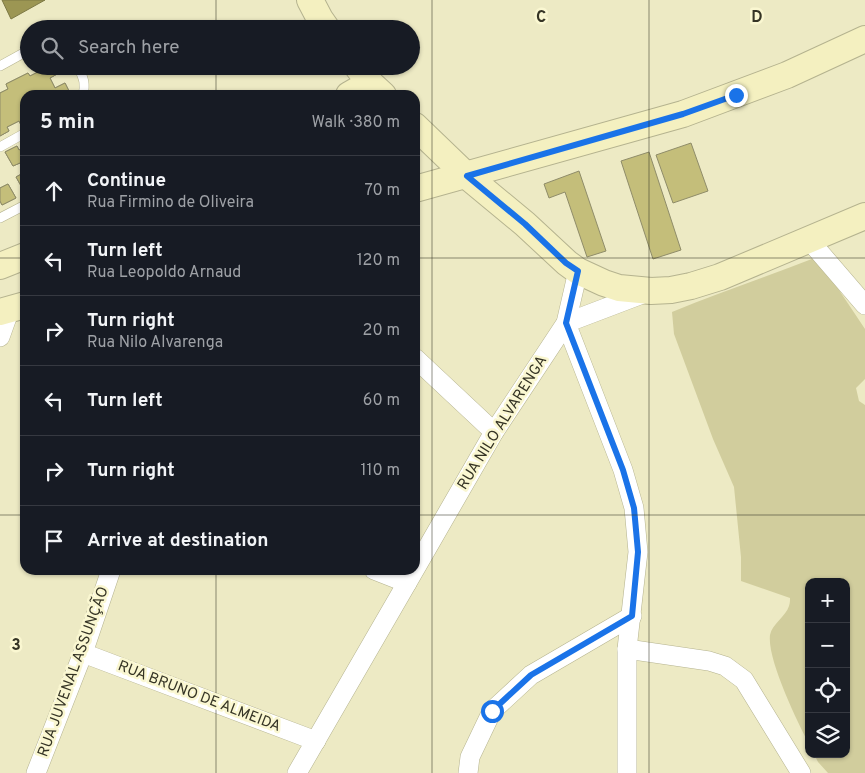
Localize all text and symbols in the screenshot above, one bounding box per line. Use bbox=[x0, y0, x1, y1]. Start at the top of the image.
text: C bbox=[536, 8, 546, 28]
text: D bbox=[751, 8, 763, 28]
search box bbox=[20, 20, 420, 75]
icon: search bbox=[38, 34, 66, 62]
text: Search here bbox=[78, 36, 180, 60]
route end bbox=[725, 84, 748, 107]
text: 5 min bbox=[40, 109, 95, 136]
text: Walk · 380 m bbox=[312, 113, 400, 133]
text: Continue bbox=[87, 169, 166, 193]
icon: ahead bbox=[40, 177, 68, 205]
text: 70 m bbox=[365, 181, 400, 201]
text: Rua Firmino de Oliveira bbox=[87, 193, 254, 213]
text: Turn left bbox=[87, 239, 163, 263]
icon: left bbox=[40, 247, 68, 275]
text: 120 m bbox=[357, 251, 400, 271]
text: Rua Leopoldo Arnaud bbox=[87, 263, 241, 283]
text: Turn right bbox=[87, 309, 175, 333]
icon: right bbox=[40, 317, 68, 345]
text: 20 m bbox=[363, 321, 400, 341]
text: Rua Nilo Alvarenga bbox=[87, 333, 223, 353]
street label: RUA NILO ALVARENGA bbox=[454, 352, 552, 494]
icon: left bbox=[40, 387, 68, 415]
text: Turn left bbox=[87, 389, 163, 413]
text: 60 m bbox=[363, 391, 400, 411]
icon: right bbox=[40, 457, 68, 485]
text: Turn right bbox=[87, 459, 175, 483]
text: 110 m bbox=[360, 461, 400, 481]
icon: arrive bbox=[40, 527, 68, 555]
text: Arrive at destination bbox=[87, 529, 268, 553]
map controls bbox=[805, 578, 850, 758]
button: + bbox=[805, 578, 850, 623]
street label: RUA JUVENAL ASSUNÇÃO bbox=[33, 584, 114, 760]
button: − bbox=[805, 623, 850, 668]
text: 3 bbox=[11, 636, 21, 656]
street label: RUA BRUNO DE ALMEIDA bbox=[115, 657, 283, 737]
button: locate bbox=[805, 668, 850, 713]
route start bbox=[481, 700, 504, 723]
button: layers bbox=[805, 713, 850, 758]

